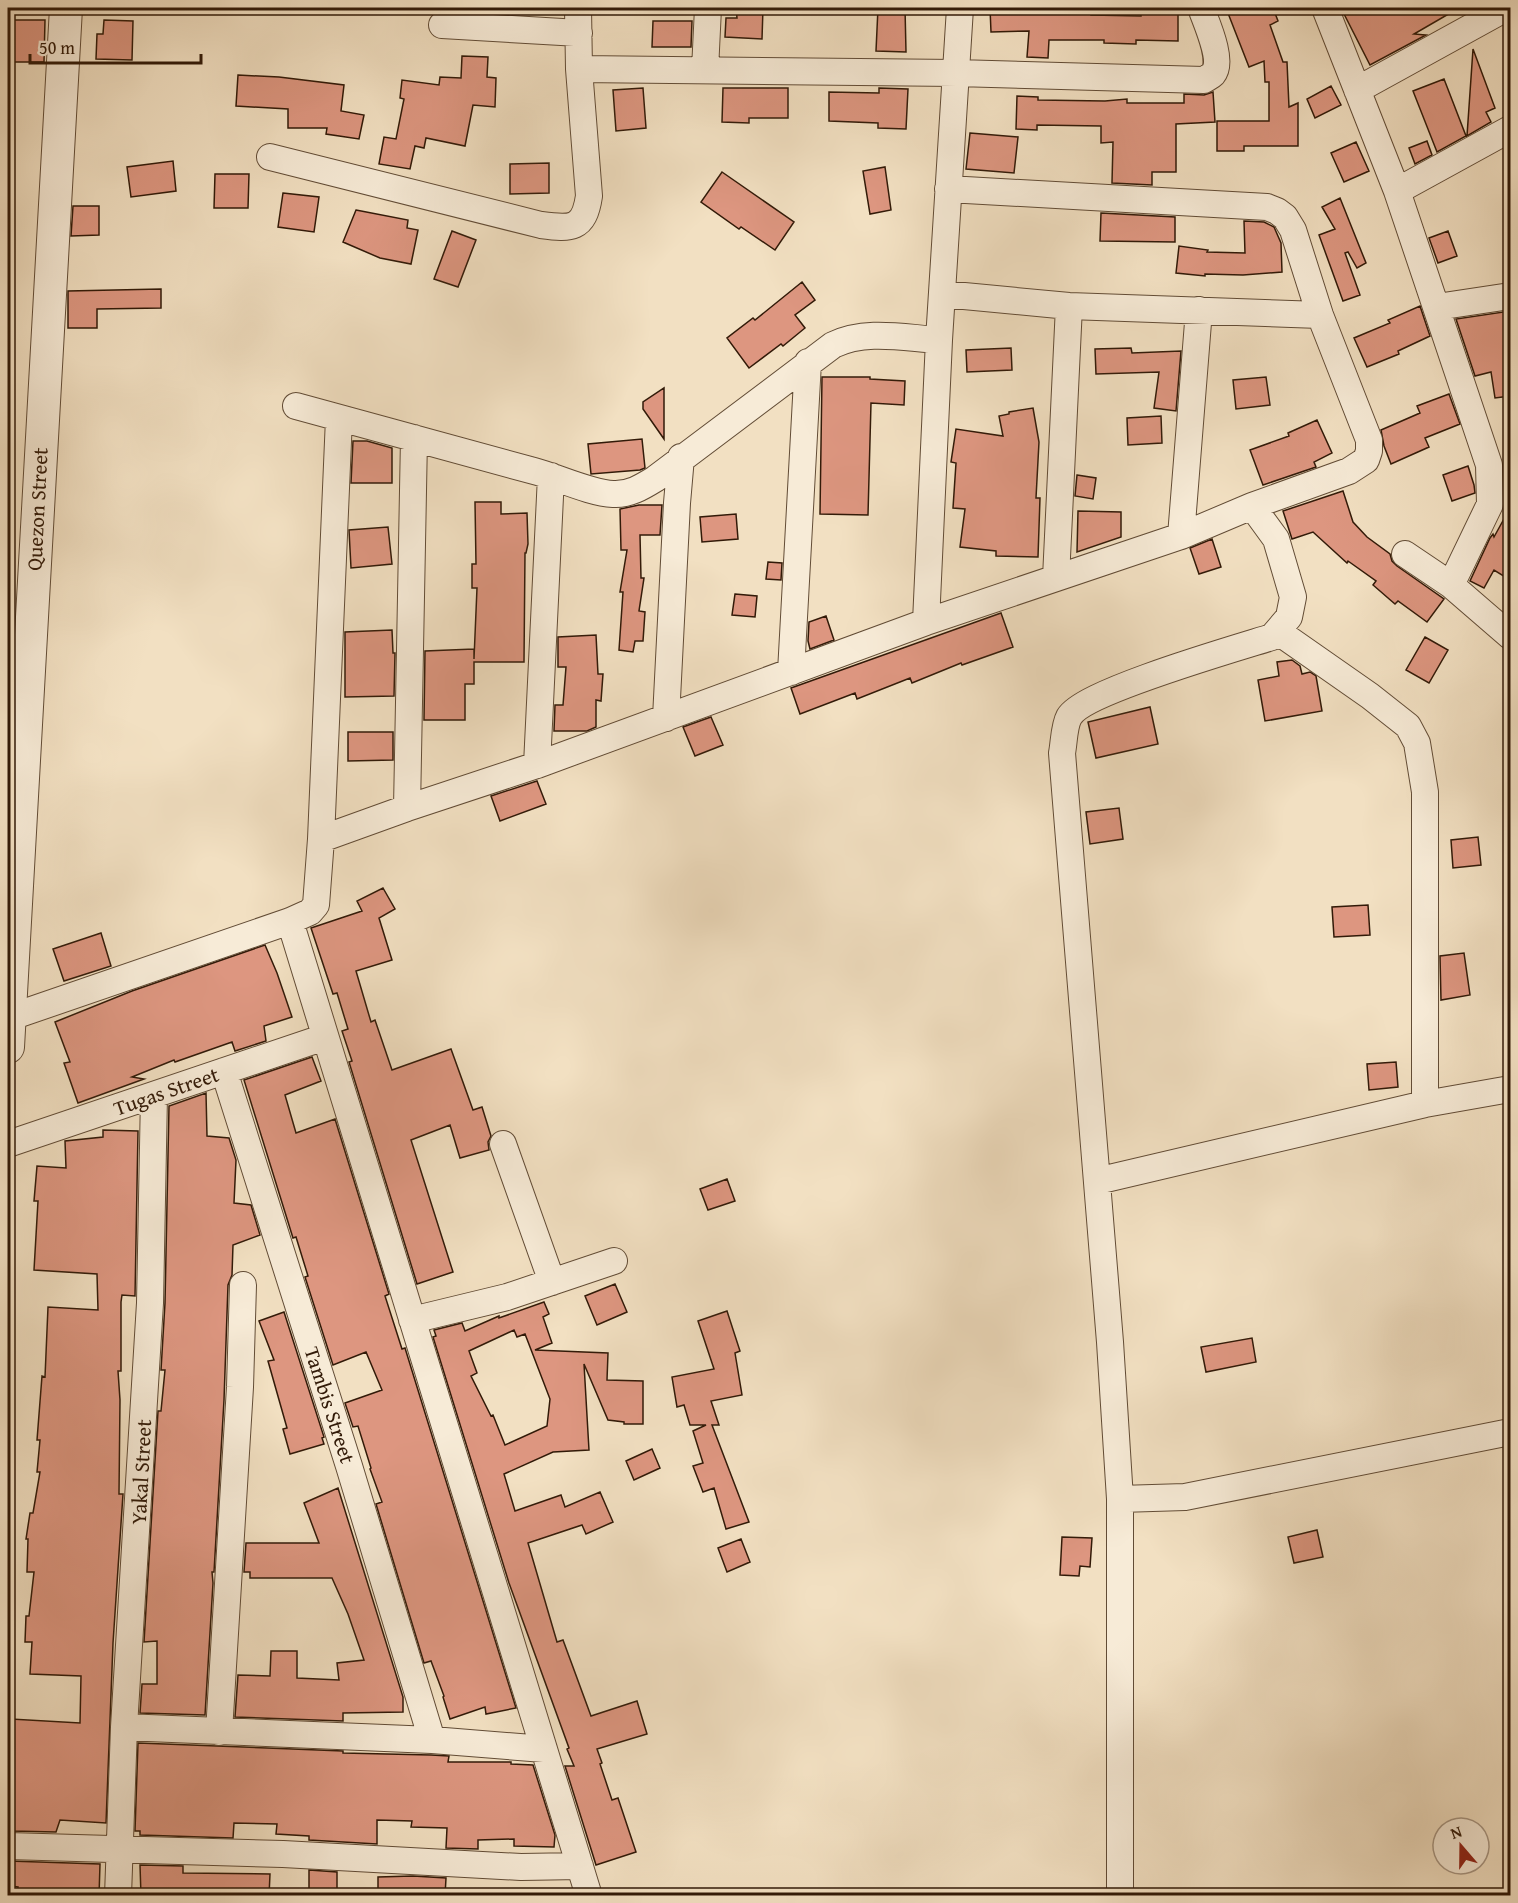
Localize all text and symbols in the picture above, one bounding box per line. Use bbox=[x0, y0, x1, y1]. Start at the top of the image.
scale bar bbox=[30, 27, 201, 65]
text: 50 m bbox=[39, 34, 75, 61]
street label: Quezon Street bbox=[18, 446, 56, 571]
street label: Tugas Street bbox=[109, 1058, 223, 1123]
street label: Tambis Street bbox=[297, 1343, 364, 1468]
street label: Yakal Street bbox=[123, 1418, 159, 1526]
north arrow bbox=[1431, 1816, 1491, 1876]
text: N bbox=[1447, 1819, 1465, 1845]

